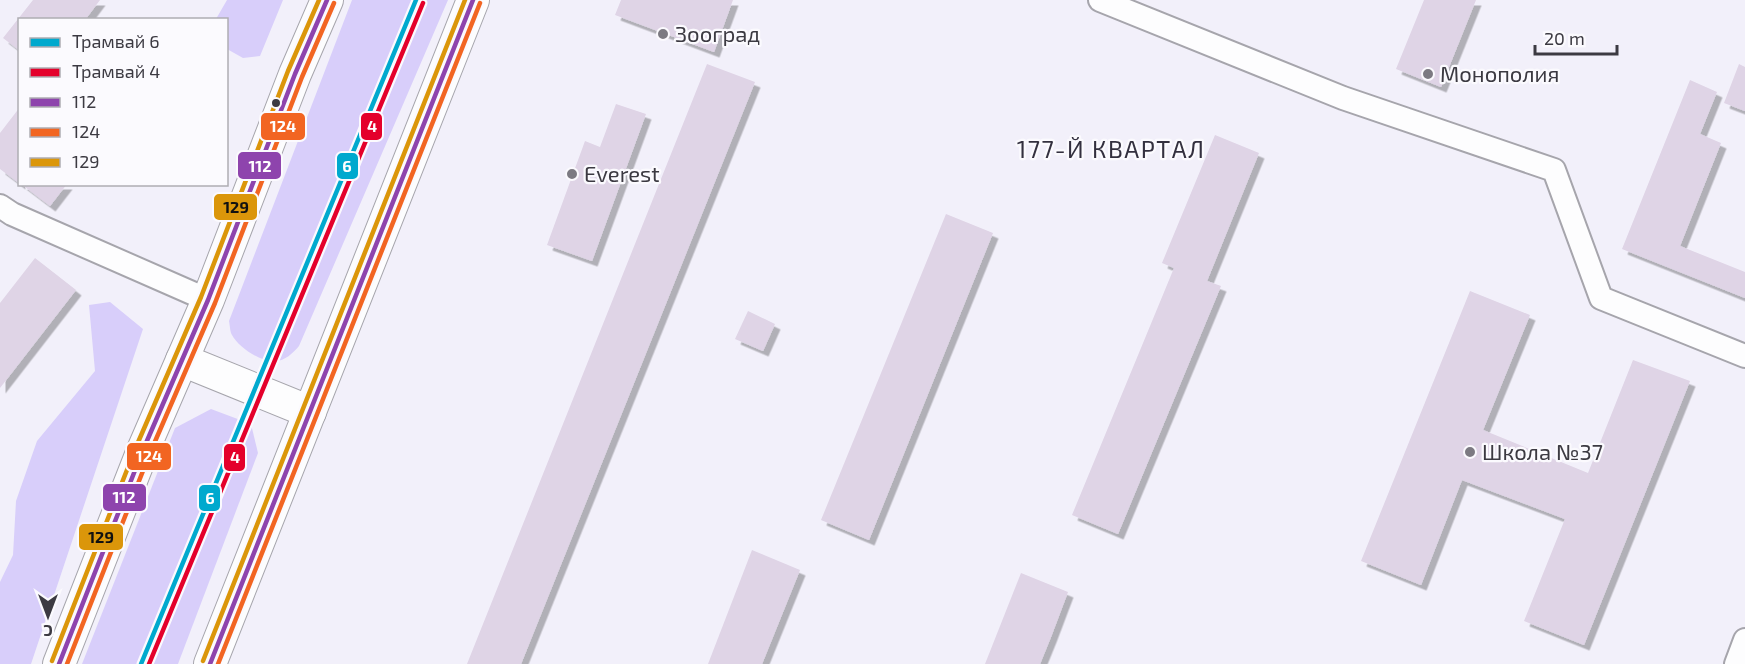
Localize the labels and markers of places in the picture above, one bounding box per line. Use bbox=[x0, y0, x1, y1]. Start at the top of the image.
place label: Зооград bbox=[675, 20, 760, 46]
marker: Зооград bbox=[656, 27, 670, 41]
place label: Монополия bbox=[1440, 60, 1559, 86]
marker: Монополия bbox=[1421, 67, 1435, 81]
unlabelled marker bbox=[270, 97, 282, 109]
place label: Everest bbox=[584, 160, 660, 186]
marker: Everest bbox=[565, 167, 579, 181]
place label: Школа №37 bbox=[1482, 438, 1603, 464]
marker: Школа №37 bbox=[1463, 445, 1477, 459]

